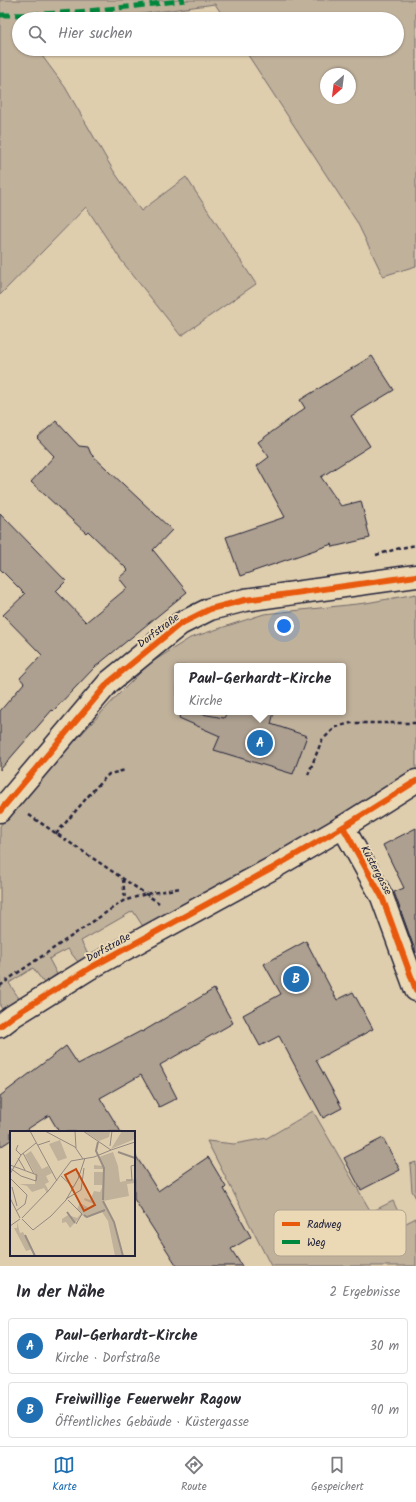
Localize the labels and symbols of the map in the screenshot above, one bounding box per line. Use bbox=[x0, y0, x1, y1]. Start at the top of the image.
north arrow bbox=[320, 68, 356, 104]
street label: Dorfstraße bbox=[134, 609, 184, 653]
your location bbox=[274, 616, 294, 636]
pin: A bbox=[247, 728, 273, 758]
street label: Küstergasse bbox=[355, 842, 397, 899]
street label: Dorfstraße bbox=[83, 928, 134, 968]
pin: B bbox=[283, 964, 309, 994]
inset map bbox=[10, 1131, 135, 1256]
legend bbox=[274, 1210, 406, 1256]
text: Radweg bbox=[307, 1216, 342, 1234]
text: Weg bbox=[307, 1234, 326, 1252]

